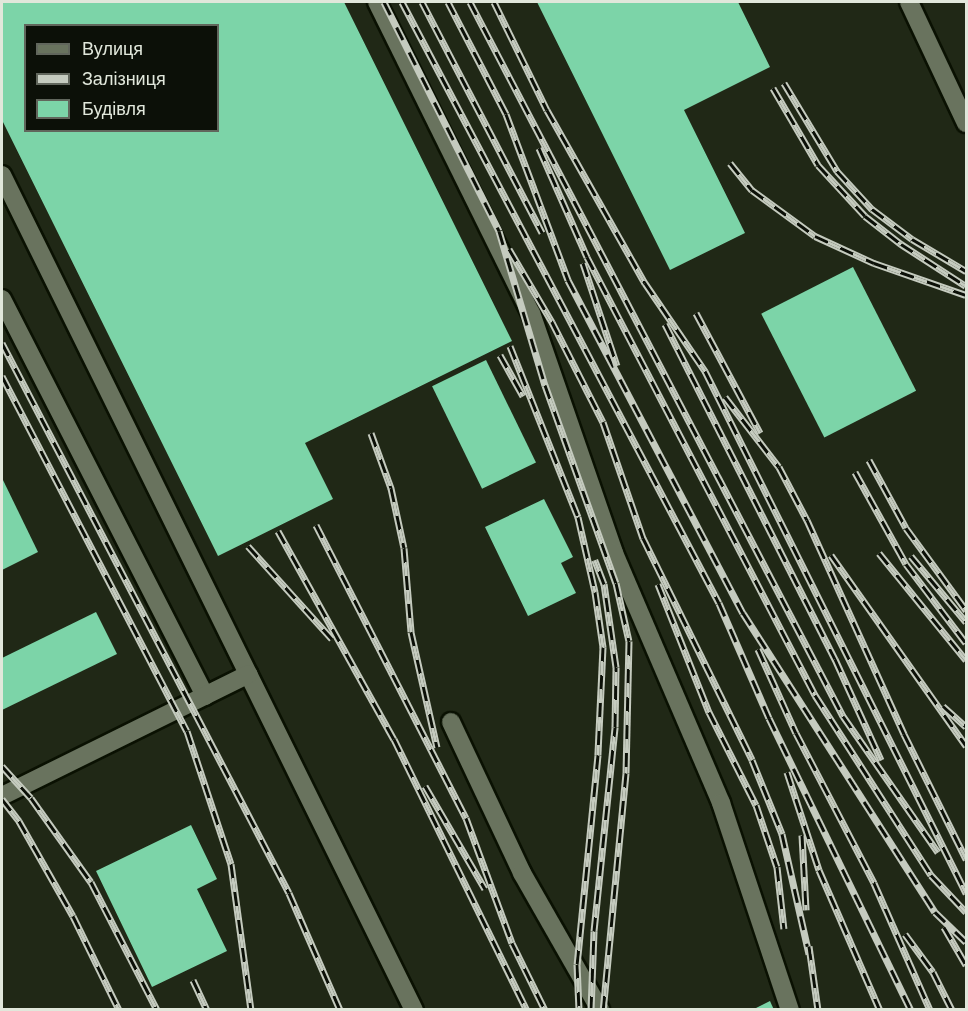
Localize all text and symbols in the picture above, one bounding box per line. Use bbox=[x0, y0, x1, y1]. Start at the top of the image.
legend bbox=[24, 24, 219, 132]
text: Вулиця bbox=[82, 39, 143, 59]
text: Залізниця bbox=[82, 69, 166, 89]
text: Будівля bbox=[82, 99, 146, 119]

